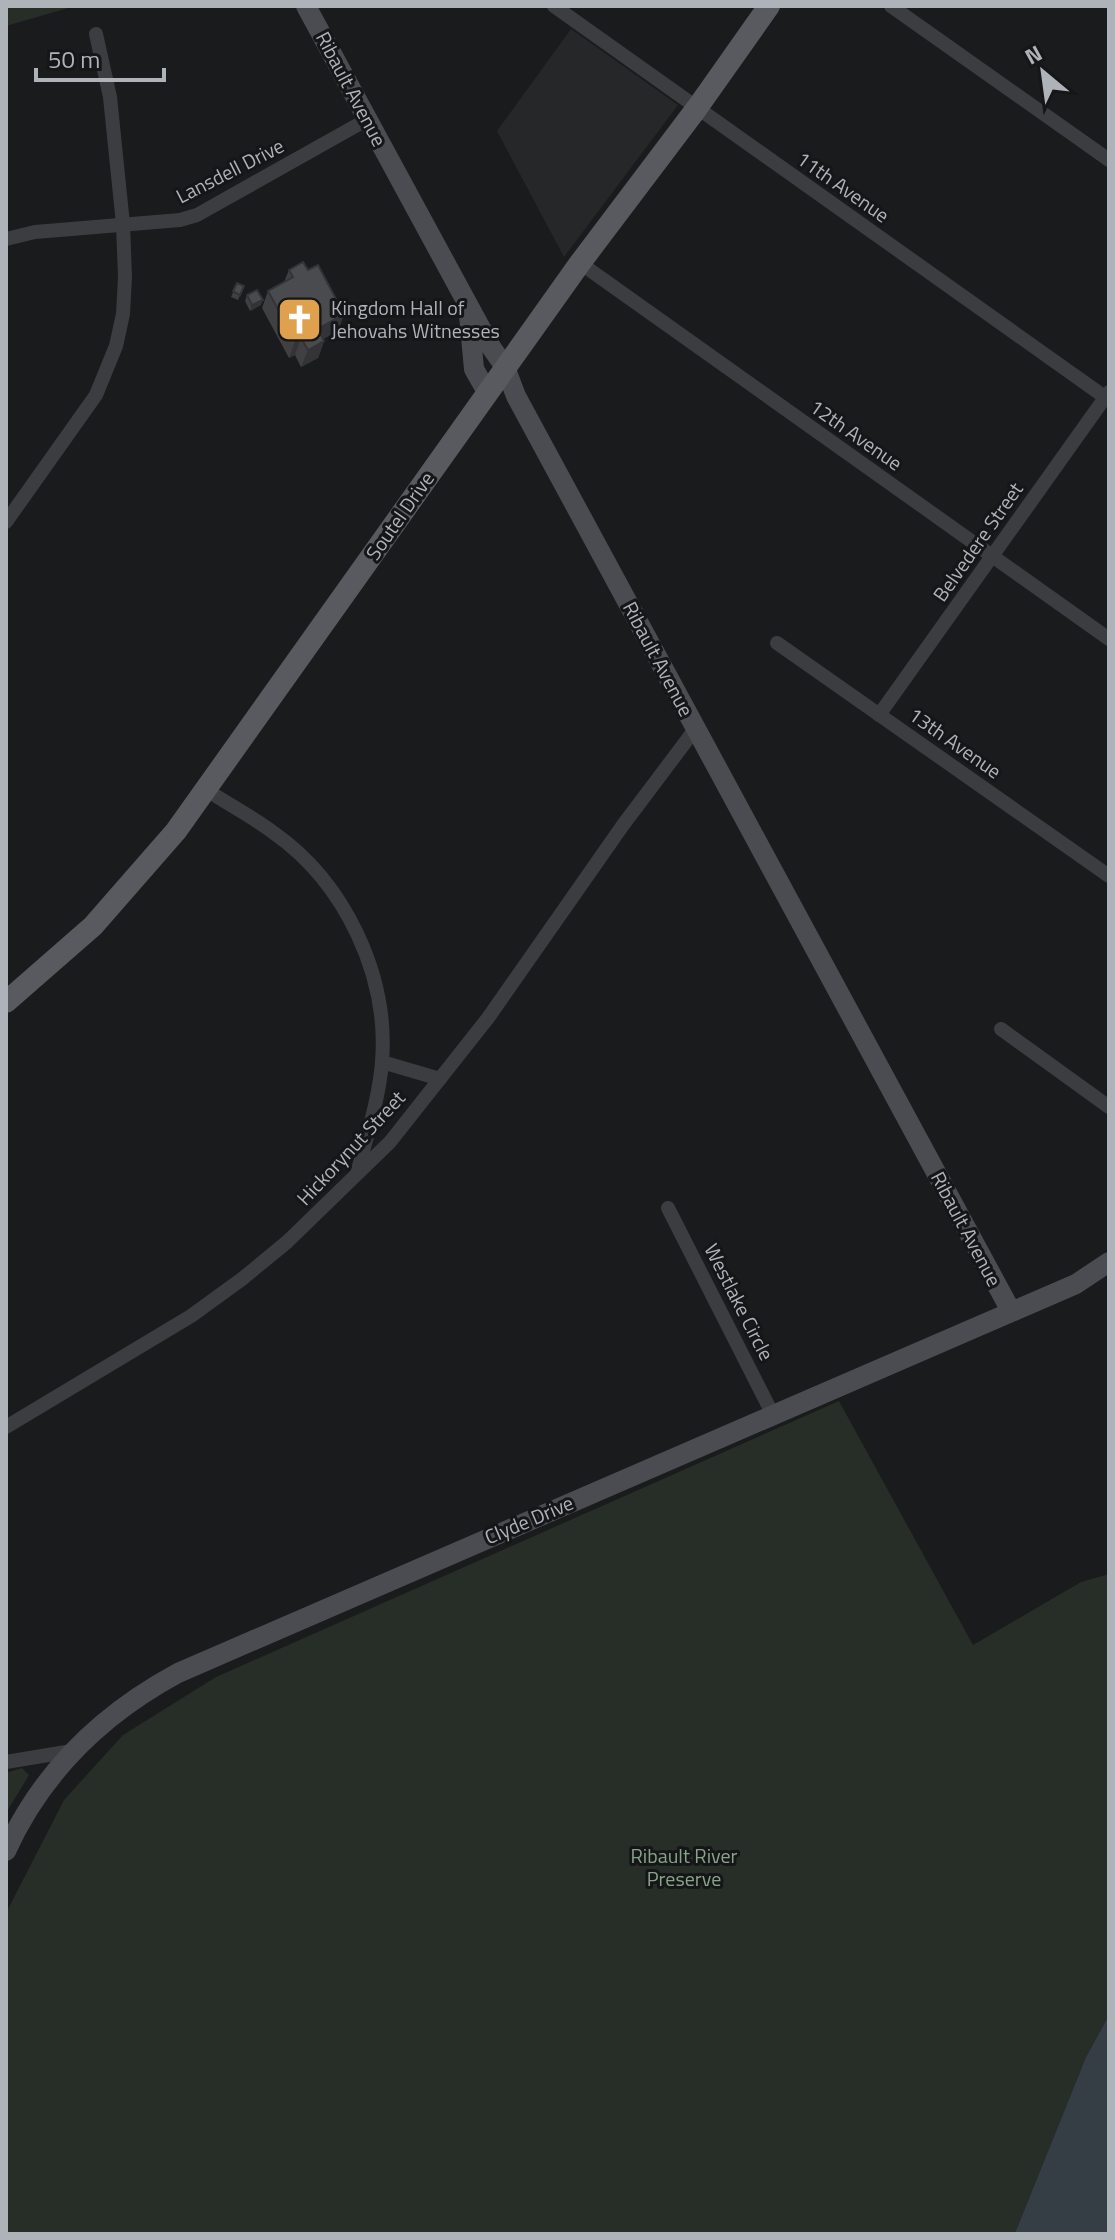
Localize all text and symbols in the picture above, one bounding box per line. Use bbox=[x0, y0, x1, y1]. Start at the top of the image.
street label: Ribault Avenue bbox=[308, 26, 395, 152]
scale bar bbox=[36, 32, 164, 82]
north arrow bbox=[1003, 32, 1083, 112]
text: N bbox=[1018, 36, 1048, 73]
text: 50 m bbox=[48, 41, 100, 77]
street label: Lansdell Drive bbox=[170, 130, 289, 211]
street label: 11th Avenue bbox=[791, 143, 896, 230]
place label: Kingdom Hall of Jehovahs Witnesses bbox=[331, 292, 500, 346]
church icon: Kingdom Hall of Jehovahs Witnesses bbox=[276, 295, 324, 343]
street label: 12th Avenue bbox=[804, 391, 909, 478]
street label: Soutel Drive bbox=[358, 465, 442, 566]
street label: Belvedere Street bbox=[925, 475, 1030, 608]
street label: Ribault Avenue bbox=[615, 596, 702, 722]
street label: 13th Avenue bbox=[903, 699, 1008, 786]
street label: Hickorynut Street bbox=[289, 1083, 412, 1212]
street label: Ribault Avenue bbox=[923, 1166, 1010, 1292]
street label: Westlake Circle bbox=[697, 1238, 782, 1366]
street label: Clyde Drive bbox=[480, 1487, 578, 1552]
park label: Ribault River Preserve bbox=[630, 1840, 738, 1894]

